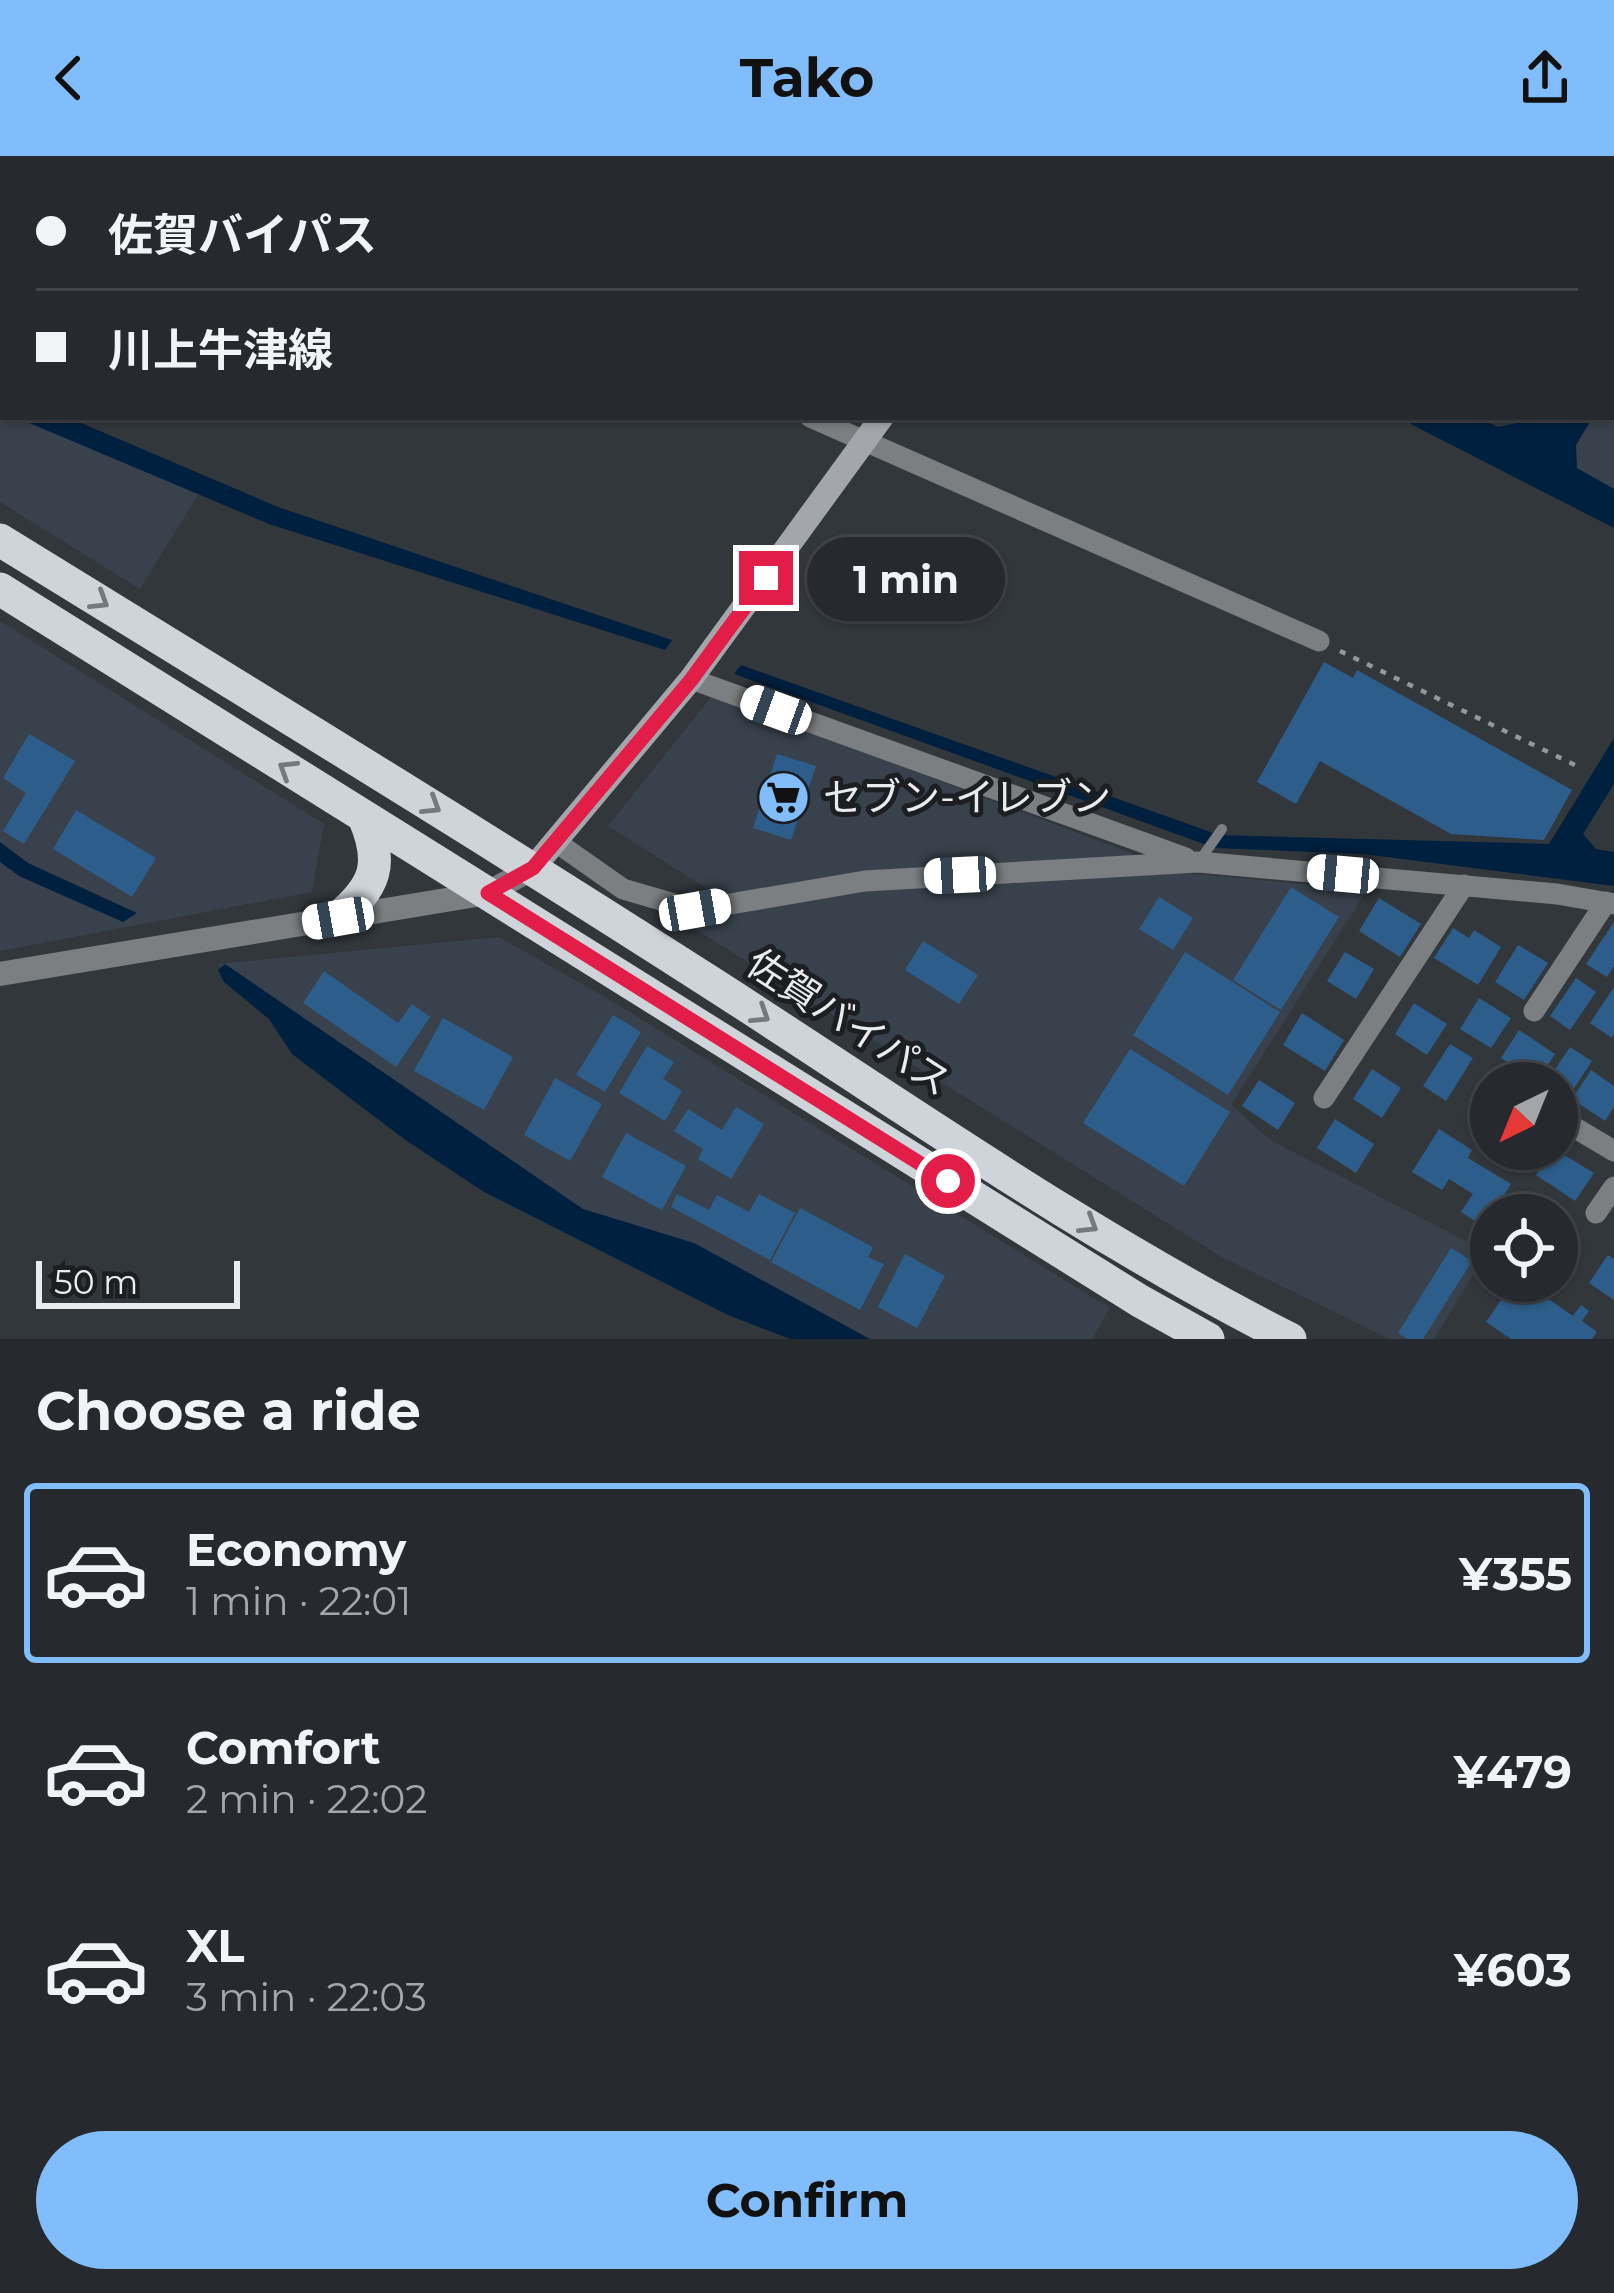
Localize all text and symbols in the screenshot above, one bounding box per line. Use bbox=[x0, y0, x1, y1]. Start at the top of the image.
icon: back bbox=[36, 45, 102, 111]
text: Tako bbox=[740, 45, 874, 111]
icon: share bbox=[1512, 45, 1578, 111]
text: 佐賀バイパス bbox=[108, 207, 377, 262]
text: 川上牛津線 bbox=[108, 322, 333, 377]
callout: 1 min bbox=[808, 536, 1006, 620]
route end bbox=[739, 551, 793, 605]
text: 1 min bbox=[853, 555, 959, 603]
one-way arrow bbox=[86, 587, 108, 609]
car bbox=[736, 681, 816, 739]
one-way arrow bbox=[278, 760, 300, 783]
supermarket icon: セブン-イレブン bbox=[756, 769, 812, 825]
place label: セブン-イレブン bbox=[823, 773, 1111, 821]
one-way arrow bbox=[418, 792, 440, 814]
car bbox=[1306, 853, 1380, 895]
car bbox=[923, 855, 997, 895]
car bbox=[656, 886, 734, 934]
car bbox=[299, 894, 377, 942]
street label: 佐賀バイパス bbox=[738, 938, 960, 1106]
one-way arrow bbox=[748, 1000, 770, 1023]
north arrow bbox=[1470, 1062, 1578, 1170]
map controls bbox=[1470, 1062, 1578, 1302]
route start bbox=[921, 1154, 975, 1208]
button: locate bbox=[1470, 1194, 1578, 1302]
one-way arrow bbox=[1076, 1211, 1098, 1233]
scale bar bbox=[36, 1255, 240, 1308]
text: 50 m bbox=[54, 1262, 138, 1302]
text: Choose a ride bbox=[36, 1378, 421, 1444]
icon: car bbox=[42, 1519, 150, 1627]
text: Economy bbox=[186, 1522, 406, 1577]
text: ¥355 bbox=[1459, 1546, 1572, 1601]
text: 1 min · 22:01 bbox=[186, 1577, 411, 1625]
icon: car bbox=[42, 1717, 150, 1825]
text: Comfort bbox=[186, 1720, 381, 1775]
text: ¥479 bbox=[1454, 1744, 1572, 1799]
text: 2 min · 22:02 bbox=[186, 1775, 427, 1823]
icon: car bbox=[42, 1915, 150, 2023]
text: XL bbox=[186, 1918, 244, 1973]
text: ¥603 bbox=[1454, 1942, 1572, 1997]
text: 3 min · 22:03 bbox=[186, 1973, 427, 2021]
button: Confirm bbox=[36, 2131, 1578, 2269]

